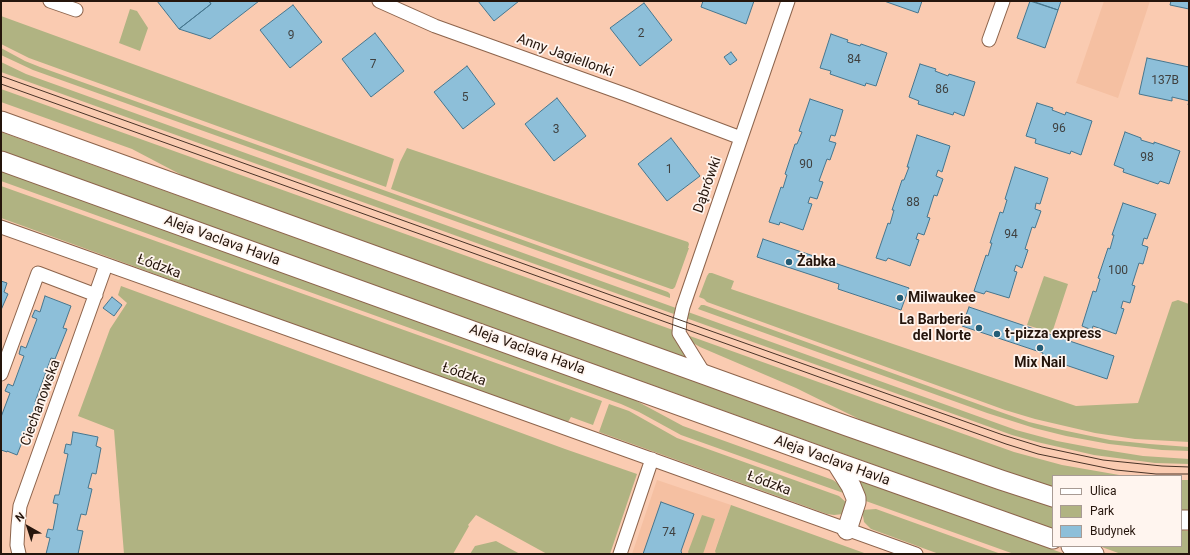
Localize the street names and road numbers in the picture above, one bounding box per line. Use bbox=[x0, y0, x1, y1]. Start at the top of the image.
street label: Anny Jagiellonki bbox=[514, 31, 616, 81]
street label: Dąbrówki bbox=[691, 155, 725, 215]
street label: Aleja Vaclava Havla bbox=[162, 212, 282, 270]
street label: Łódzka bbox=[135, 251, 183, 283]
street label: Aleja Vaclava Havla bbox=[467, 321, 587, 379]
street label: Ciechanowska bbox=[18, 357, 64, 449]
street label: Łódzka bbox=[440, 360, 488, 390]
street label: Aleja Vaclava Havla bbox=[772, 432, 892, 490]
street label: Łódzka bbox=[745, 468, 793, 500]

